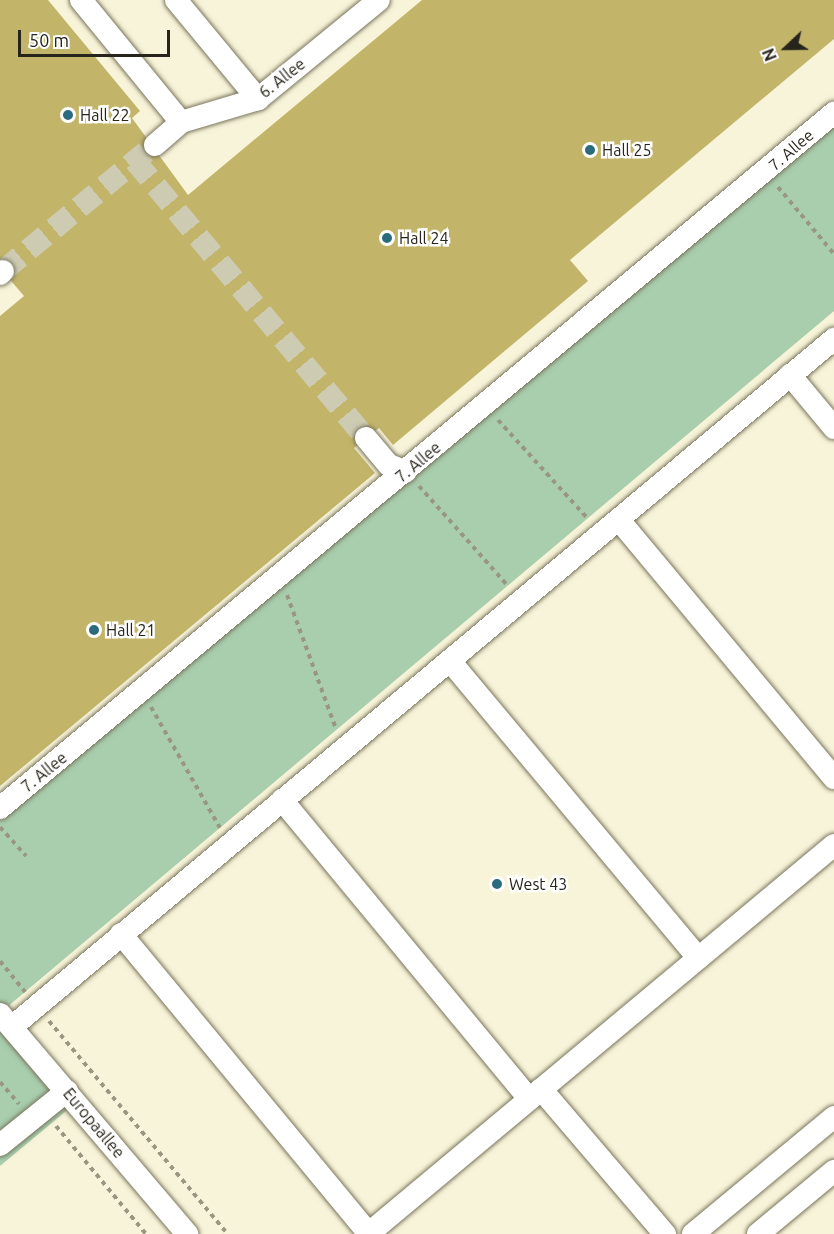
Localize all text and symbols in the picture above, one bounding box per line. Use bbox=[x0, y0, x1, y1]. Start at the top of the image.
scale bar bbox=[21, 18, 172, 56]
north arrow bbox=[756, 18, 816, 78]
text: 50 m bbox=[29, 30, 69, 50]
text: N bbox=[759, 46, 780, 64]
street label: 6. Allee bbox=[255, 54, 309, 102]
place label: Hall 22 bbox=[80, 105, 129, 125]
marker: Hall 22 bbox=[61, 108, 75, 122]
street label: 7. Allee bbox=[765, 125, 817, 175]
place label: Hall 25 bbox=[602, 140, 651, 160]
marker: Hall 25 bbox=[583, 143, 597, 157]
place label: Hall 24 bbox=[399, 228, 448, 248]
marker: Hall 24 bbox=[380, 231, 394, 245]
street label: 7. Allee bbox=[392, 438, 444, 486]
place label: Hall 21 bbox=[106, 620, 155, 640]
marker: Hall 21 bbox=[87, 623, 101, 637]
street label: 7. Allee bbox=[17, 748, 71, 796]
place label: West 43 bbox=[509, 874, 567, 894]
marker: West 43 bbox=[490, 877, 504, 891]
street label: Europaallee bbox=[59, 1084, 129, 1162]

